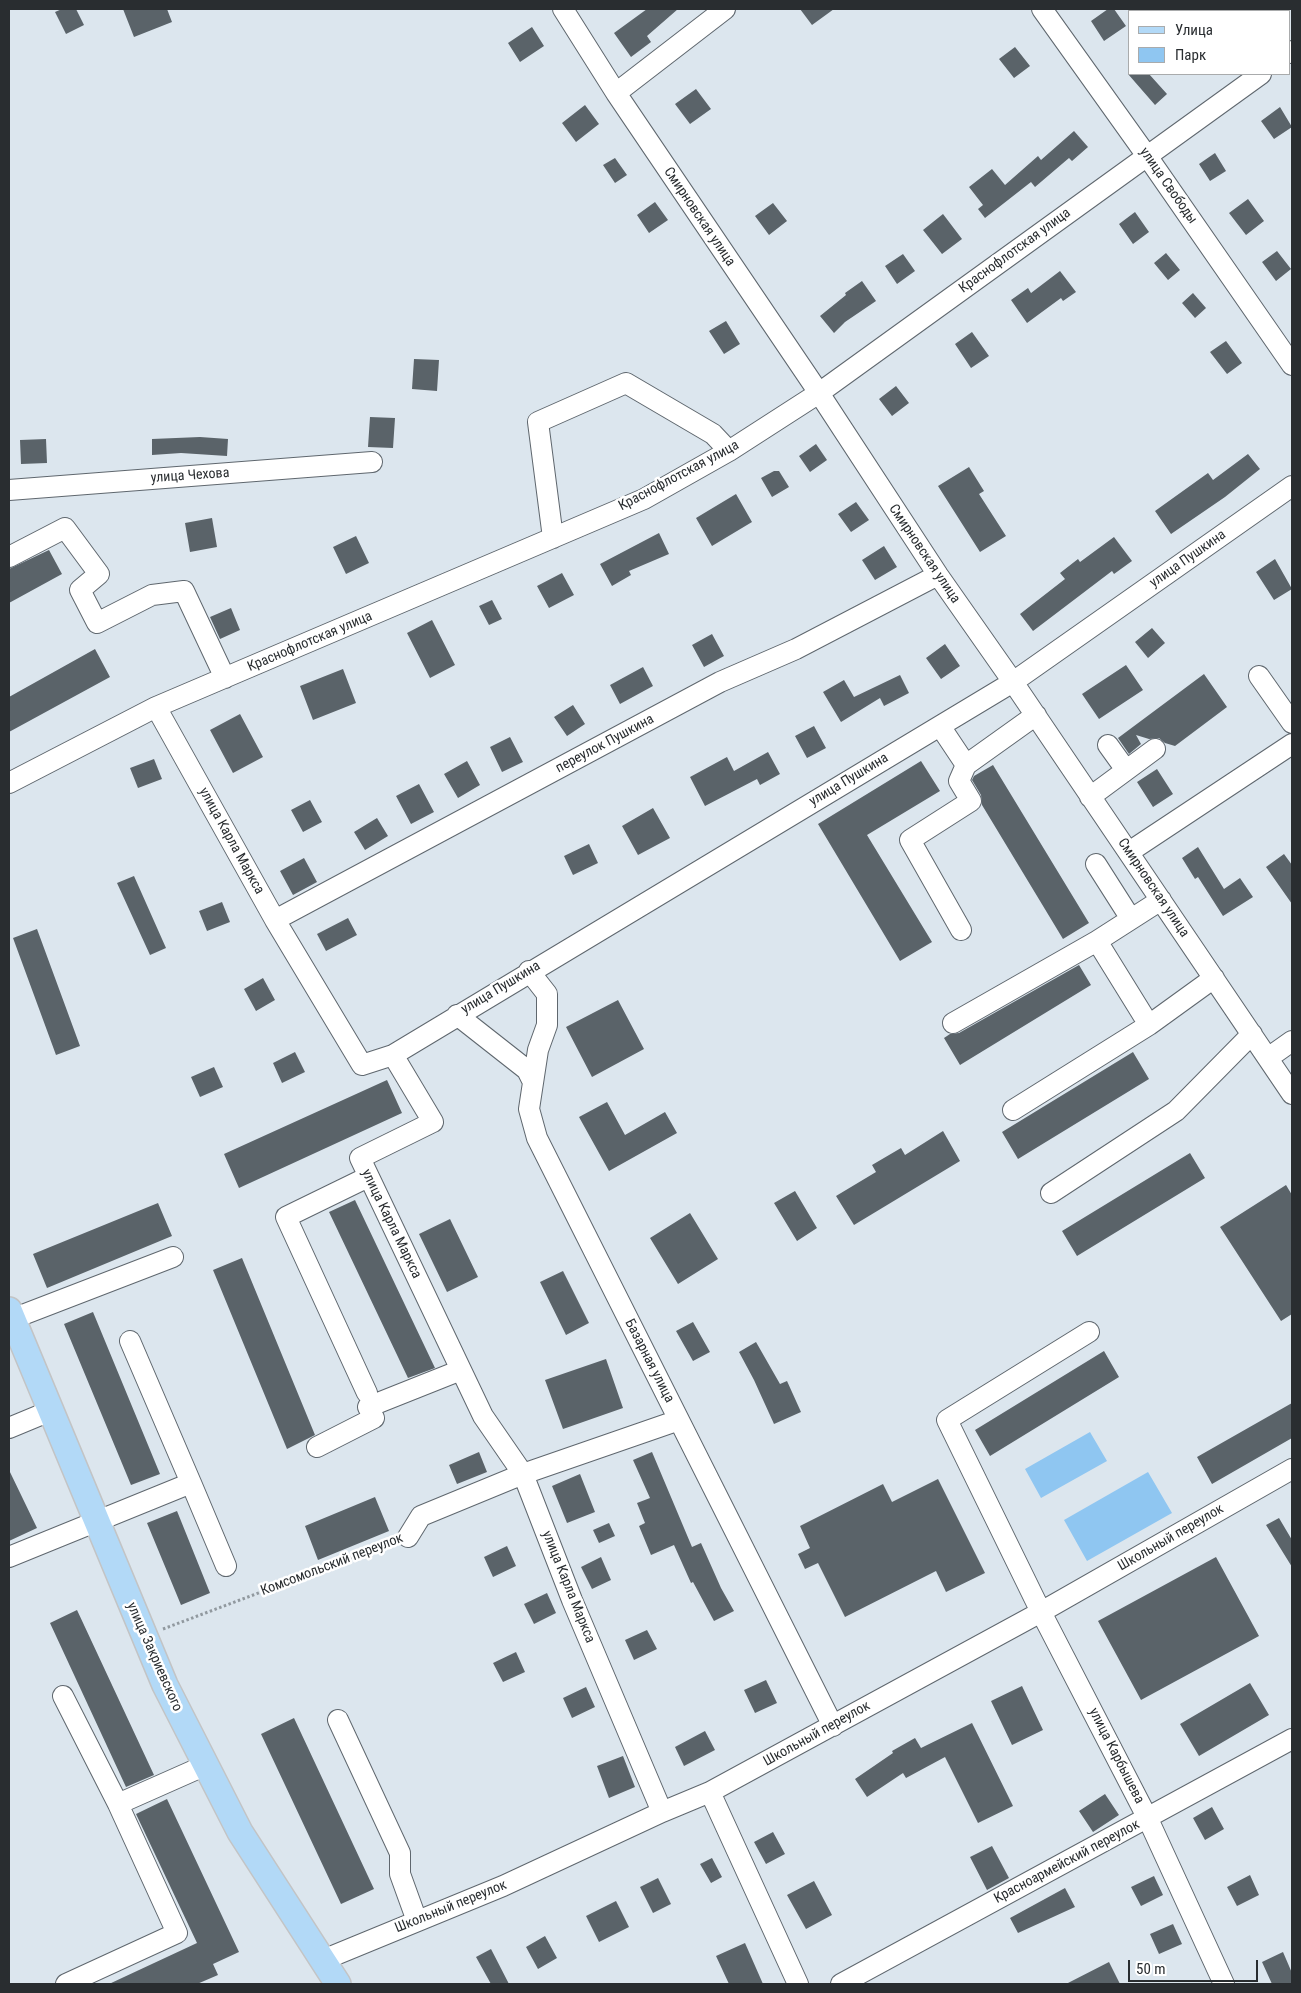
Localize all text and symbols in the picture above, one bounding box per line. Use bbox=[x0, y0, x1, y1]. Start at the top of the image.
legend bbox=[1128, 10, 1291, 75]
text: Улица bbox=[1175, 21, 1213, 39]
text: Парк bbox=[1175, 46, 1206, 64]
street label: улица Свободы bbox=[1135, 145, 1201, 227]
street label: Смирновская улица bbox=[660, 164, 738, 270]
street label: Краснофлотская улица bbox=[956, 205, 1074, 297]
street label: Краснофлотская улица bbox=[616, 437, 742, 515]
street label: улица Чехова bbox=[150, 465, 230, 487]
street label: Смирновская улица bbox=[885, 501, 963, 607]
street label: улица Пушкина bbox=[1147, 527, 1229, 591]
street label: Краснофлотская улица bbox=[245, 608, 375, 676]
street label: переулок Пушкина bbox=[553, 711, 657, 777]
street label: улица Пушкина bbox=[806, 750, 892, 810]
street label: улица Карла Маркса bbox=[195, 785, 267, 897]
street label: Смирновская улица bbox=[1114, 835, 1192, 941]
street label: улица Пушкина bbox=[458, 958, 544, 1018]
street label: улица Карла Маркса bbox=[357, 1167, 425, 1281]
street label: Базарная улица bbox=[621, 1316, 677, 1406]
street label: Школьный переулок bbox=[1115, 1501, 1227, 1575]
street label: улица Карла Маркса bbox=[538, 1528, 598, 1646]
street label: Комсомольский переулок bbox=[258, 1530, 406, 1600]
street label: улица Закриевского bbox=[122, 1600, 186, 1714]
street label: Школьный переулок bbox=[761, 1698, 873, 1770]
street label: улица Карбышева bbox=[1085, 1705, 1147, 1807]
street label: Красноармейский переулок bbox=[991, 1816, 1143, 1908]
street label: Школьный переулок bbox=[393, 1877, 509, 1937]
scale bar bbox=[1131, 1950, 1261, 1982]
text: 50 m bbox=[1136, 1960, 1166, 1978]

